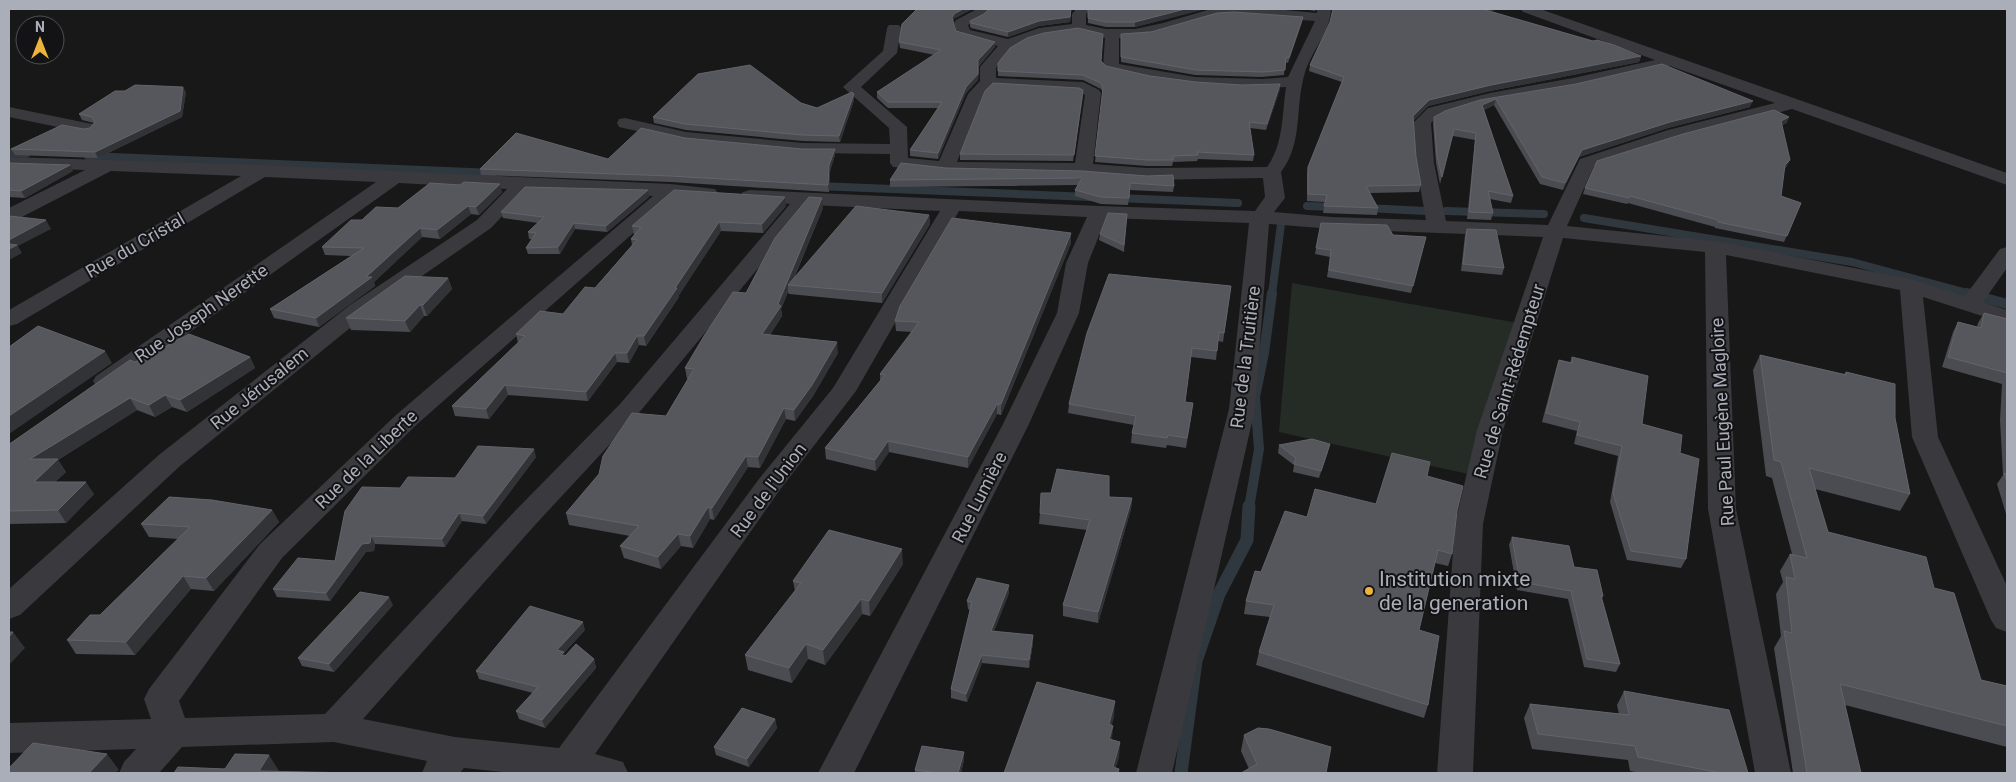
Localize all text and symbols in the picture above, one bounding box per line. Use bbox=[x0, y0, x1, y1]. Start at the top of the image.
north arrow bbox=[15, 15, 65, 65]
text: N bbox=[35, 19, 45, 35]
street label: Rue du Cristal bbox=[82, 208, 188, 282]
street label: Rue Joseph Nerette bbox=[130, 259, 272, 367]
street label: Rue de Saint-Rédempteur bbox=[1469, 281, 1549, 481]
street label: Rue de la Truitière bbox=[1226, 285, 1264, 429]
street label: Rue Paul Eugène Magloire bbox=[1706, 317, 1738, 527]
street label: Rue Jérusalem bbox=[206, 342, 312, 434]
street label: Rue de la Liberte bbox=[311, 405, 421, 513]
street label: Rue de l'Union bbox=[726, 439, 810, 541]
street label: Rue Lumière bbox=[947, 448, 1011, 546]
place label: Institution mixte de la generation bbox=[1379, 567, 1530, 615]
marker: Institution mixte de la generation bbox=[1363, 585, 1375, 597]

